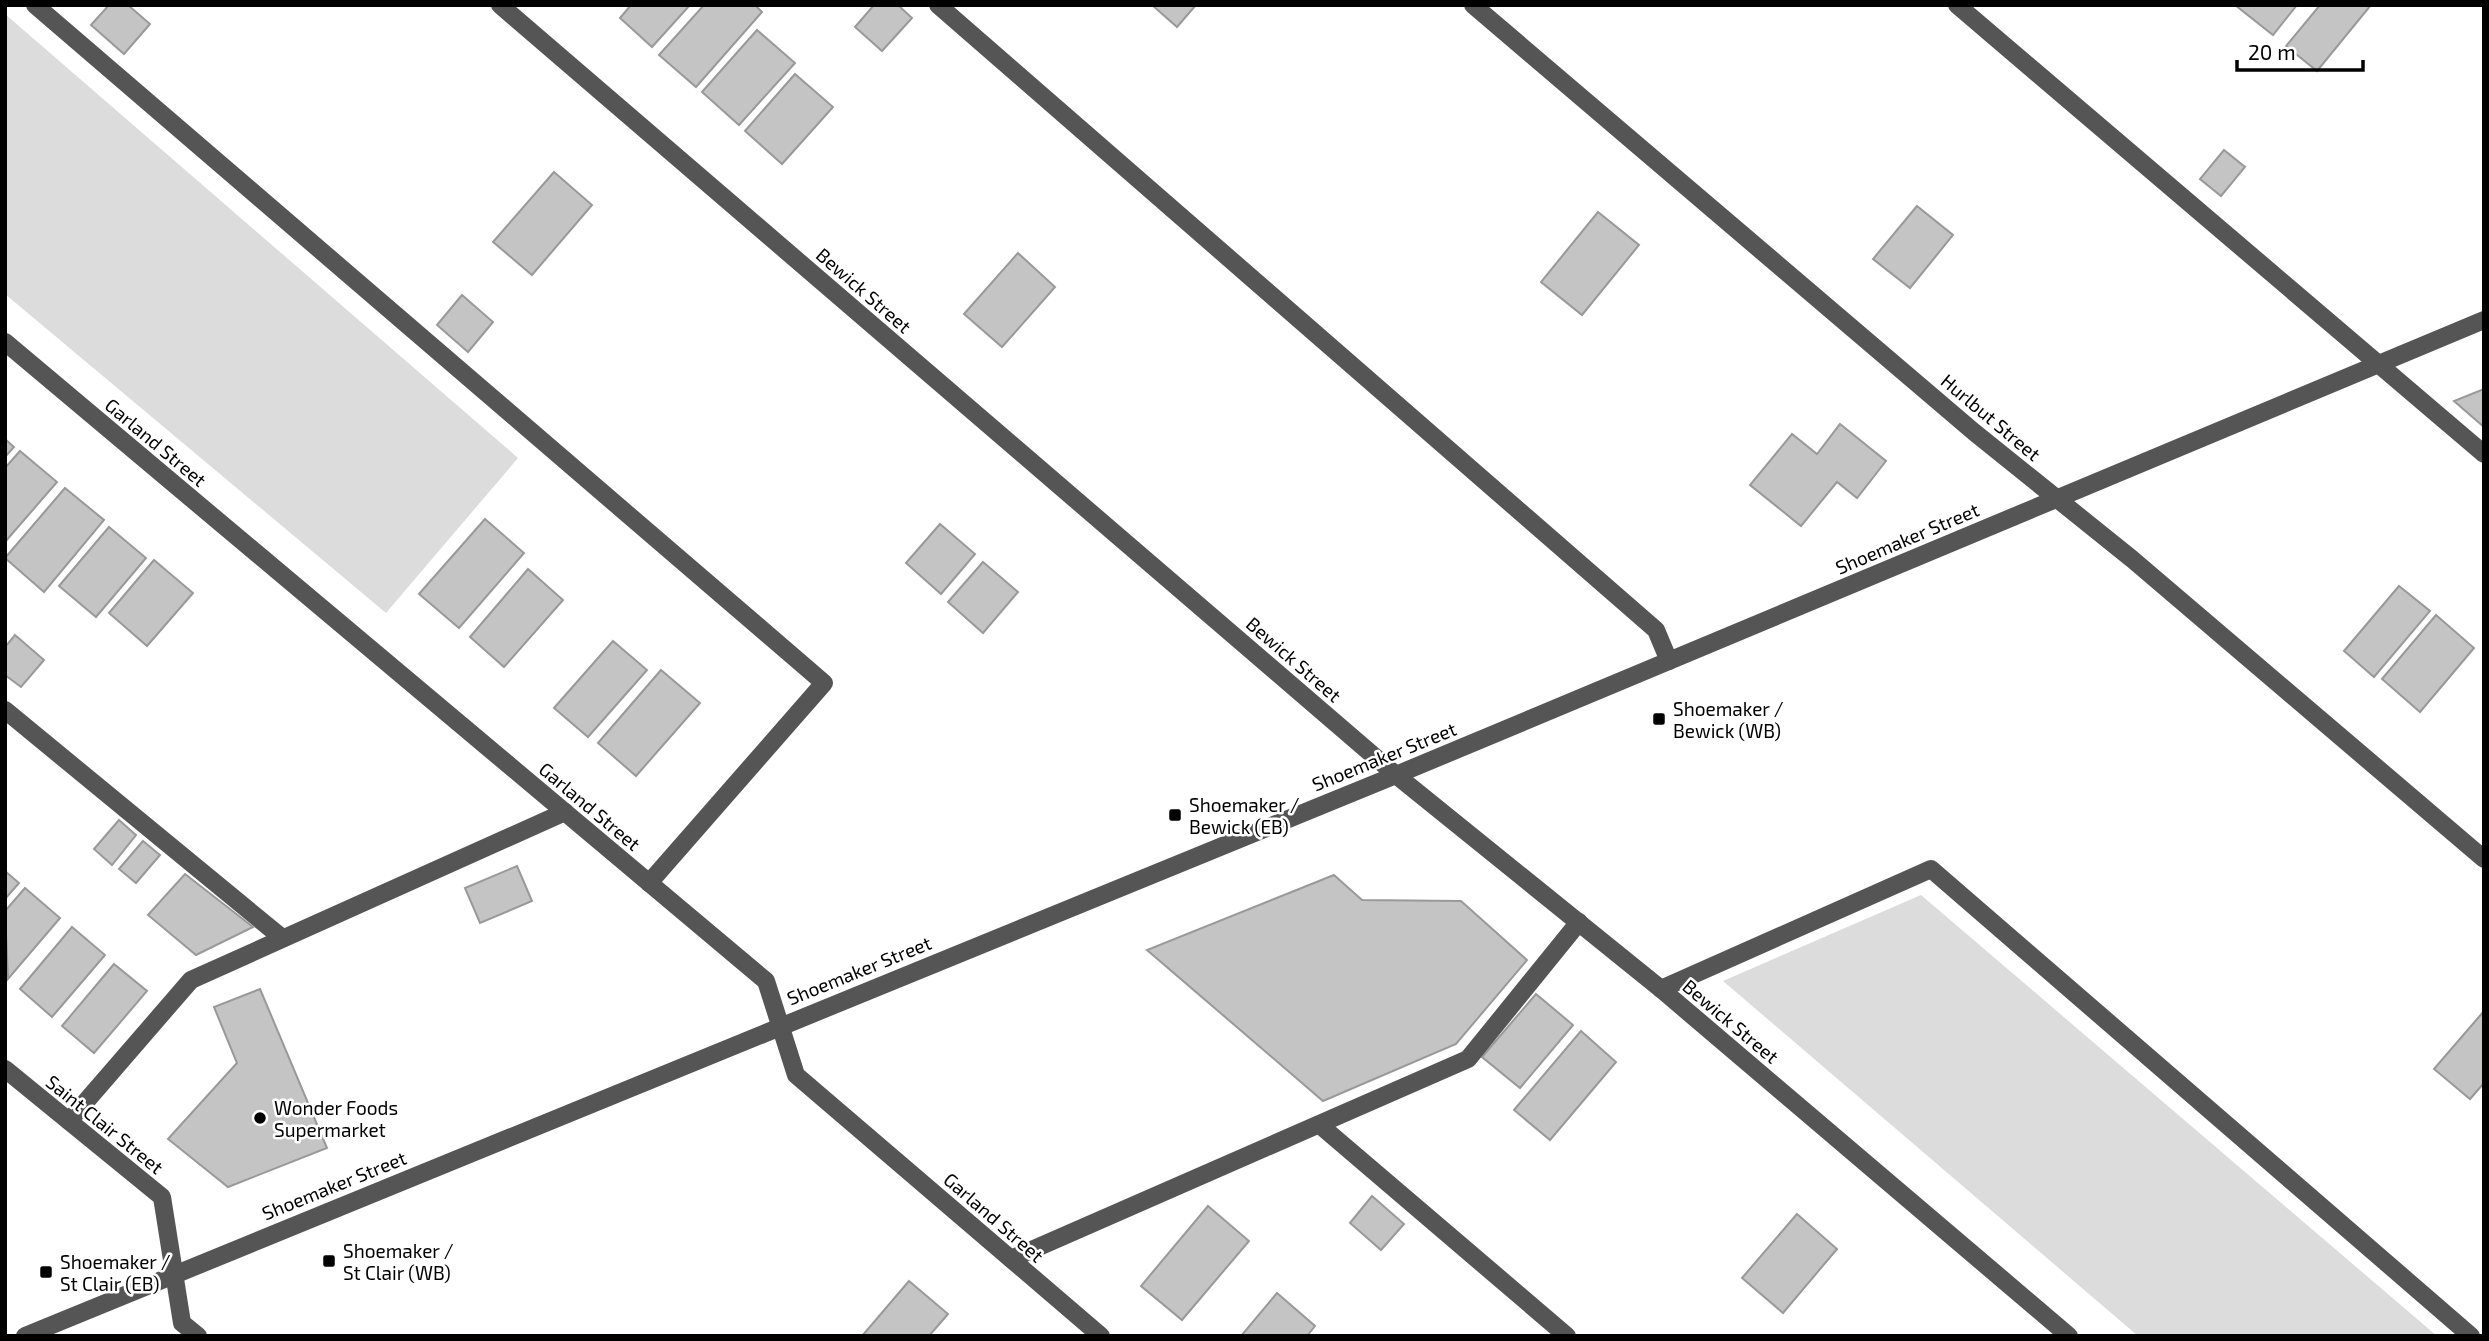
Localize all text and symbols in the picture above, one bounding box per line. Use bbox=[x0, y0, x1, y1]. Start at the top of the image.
scale bar bbox=[2237, 28, 2363, 72]
text: 20 m bbox=[2248, 39, 2296, 64]
street label: Bewick Street bbox=[812, 243, 916, 337]
street label: Hurlbut Street bbox=[1937, 369, 2045, 465]
street label: Garland Street bbox=[101, 393, 211, 491]
street label: Shoemaker Street bbox=[1832, 497, 1982, 579]
street label: Bewick Street bbox=[1242, 612, 1346, 706]
place label: Shoemaker / Bewick (WB) bbox=[1673, 697, 1784, 742]
marker: Shoemaker / Bewick (WB) bbox=[1651, 711, 1667, 727]
street label: Shoemaker Street bbox=[1308, 717, 1460, 795]
street label: Garland Street bbox=[535, 757, 645, 855]
place label: Shoemaker / Bewick (EB) bbox=[1189, 793, 1300, 838]
marker: Shoemaker / Bewick (EB) bbox=[1167, 807, 1183, 823]
street label: Shoemaker Street bbox=[783, 931, 935, 1009]
street label: Bewick Street bbox=[1678, 974, 1784, 1068]
street label: Saint Clair Street bbox=[42, 1070, 168, 1178]
place label: Wonder Foods Supermarket bbox=[274, 1096, 398, 1141]
marker: Wonder Foods Supermarket bbox=[252, 1110, 268, 1126]
street label: Shoemaker Street bbox=[258, 1146, 410, 1224]
street label: Garland Street bbox=[939, 1167, 1049, 1267]
place label: Shoemaker / St Clair (WB) bbox=[343, 1239, 454, 1284]
place label: Shoemaker / St Clair (EB) bbox=[60, 1250, 171, 1295]
marker: Shoemaker / St Clair (WB) bbox=[321, 1253, 337, 1269]
marker: Shoemaker / St Clair (EB) bbox=[38, 1264, 54, 1280]

